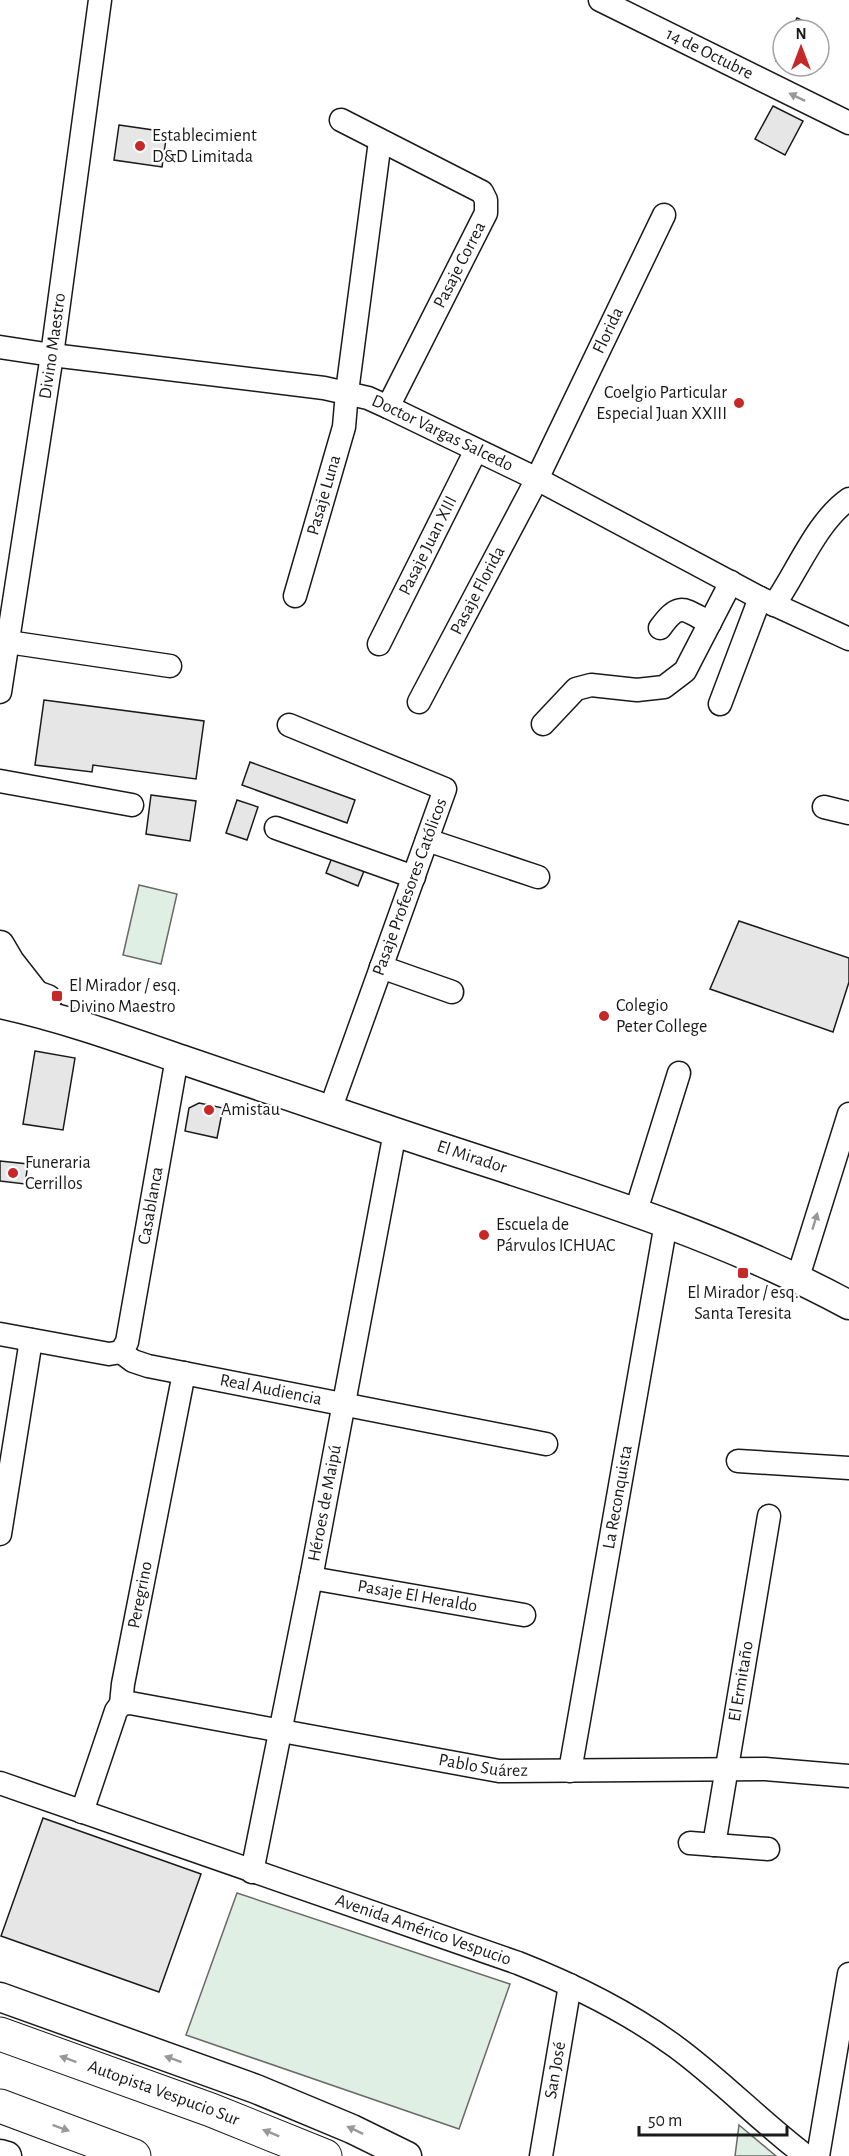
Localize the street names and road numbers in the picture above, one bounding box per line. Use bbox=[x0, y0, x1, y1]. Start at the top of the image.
street label: 14 de Octubre bbox=[663, 25, 756, 83]
street label: Pasaje Correa bbox=[431, 219, 489, 311]
street label: Divino Maestro bbox=[36, 292, 69, 400]
street label: Florida bbox=[590, 305, 627, 356]
street label: Doctor Vargas Salcedo bbox=[369, 392, 516, 475]
street label: Pasaje Luna bbox=[304, 453, 344, 537]
street label: Pasaje Juan XIII bbox=[396, 493, 461, 598]
street label: Pasaje Florida bbox=[447, 544, 509, 638]
street label: Pasaje Profesores Católicos bbox=[370, 796, 450, 978]
street label: El Mirador bbox=[434, 1138, 509, 1177]
street label: Casablanca bbox=[135, 1165, 167, 1246]
street label: Real Audiencia bbox=[218, 1371, 323, 1409]
street label: Héroes de Maipú bbox=[305, 1443, 345, 1563]
street label: La Reconquista bbox=[600, 1444, 636, 1550]
street label: Peregrino bbox=[125, 1560, 156, 1630]
street label: Pasaje El Heraldo bbox=[356, 1577, 479, 1616]
street label: El Ermitaño bbox=[726, 1640, 757, 1723]
street label: Pablo Suárez bbox=[437, 1751, 528, 1780]
street label: Avenida Américo Vespucio bbox=[333, 1891, 514, 1969]
street label: San José bbox=[542, 2040, 569, 2100]
street label: Autopista Vespucio Sur bbox=[85, 2057, 242, 2130]

